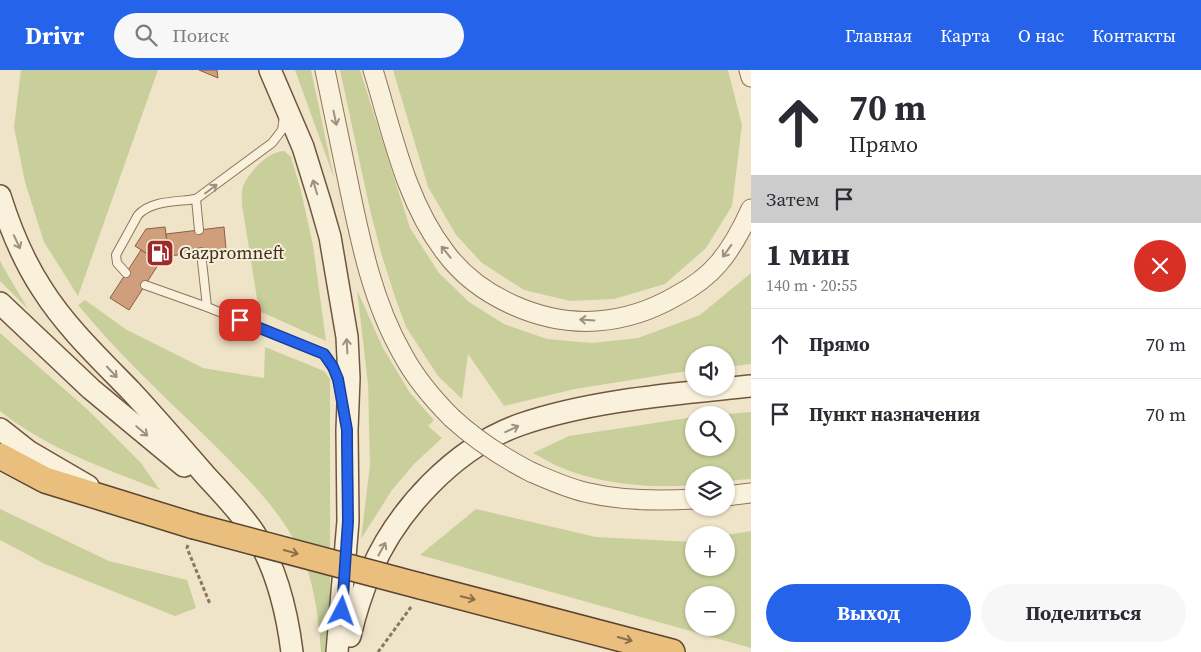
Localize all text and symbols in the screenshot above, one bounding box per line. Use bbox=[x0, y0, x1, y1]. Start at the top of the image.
search box bbox=[114, 13, 464, 58]
text: Drivr bbox=[25, 19, 84, 52]
icon: search bbox=[132, 21, 160, 49]
text: Поиск bbox=[172, 22, 229, 48]
text: Главная bbox=[845, 23, 912, 48]
text: Карта bbox=[940, 23, 990, 48]
text: О нас bbox=[1018, 23, 1064, 48]
text: Контакты bbox=[1092, 23, 1176, 48]
text: 70 m bbox=[849, 84, 926, 132]
icon: ahead bbox=[766, 90, 831, 155]
one-way arrow bbox=[331, 109, 340, 125]
text: Прямо bbox=[849, 129, 918, 159]
one-way arrow bbox=[310, 180, 320, 196]
one-way arrow bbox=[204, 183, 217, 194]
icon: arrive bbox=[830, 185, 858, 213]
text: Затем bbox=[766, 186, 820, 212]
one-way arrow bbox=[12, 234, 22, 249]
text: 1 мин bbox=[766, 234, 850, 275]
fuel station icon: Gazpromneft bbox=[145, 238, 175, 268]
place label: Gazpromneft bbox=[179, 240, 284, 265]
button: close bbox=[1134, 240, 1186, 292]
one-way arrow bbox=[722, 244, 732, 258]
one-way arrow bbox=[440, 246, 451, 259]
text: 140 m · 20:55 bbox=[766, 274, 857, 296]
pin bbox=[219, 299, 261, 341]
icon: arrive bbox=[226, 306, 254, 334]
one-way arrow bbox=[579, 316, 595, 325]
icon: ahead bbox=[766, 330, 794, 358]
text: Прямо bbox=[809, 331, 870, 357]
text: 70 m bbox=[1145, 331, 1186, 357]
one-way arrow bbox=[343, 339, 352, 355]
map controls bbox=[685, 346, 735, 636]
button: sound bbox=[685, 346, 735, 396]
one-way arrow bbox=[106, 366, 118, 378]
icon: arrive bbox=[766, 400, 794, 428]
text: Пункт назначения bbox=[809, 401, 980, 427]
text: 70 m bbox=[1145, 401, 1186, 427]
button: search bbox=[685, 406, 735, 456]
one-way arrow bbox=[504, 424, 519, 433]
one-way arrow bbox=[135, 426, 148, 437]
button: layers bbox=[685, 466, 735, 516]
button: + bbox=[685, 526, 735, 576]
one-way arrow bbox=[378, 542, 388, 557]
one-way arrow bbox=[283, 548, 299, 557]
position arrow bbox=[315, 584, 367, 636]
button: Выход bbox=[766, 584, 971, 642]
button: Поделиться bbox=[981, 584, 1186, 642]
button: − bbox=[685, 586, 735, 636]
one-way arrow bbox=[459, 594, 475, 604]
one-way arrow bbox=[617, 635, 633, 644]

